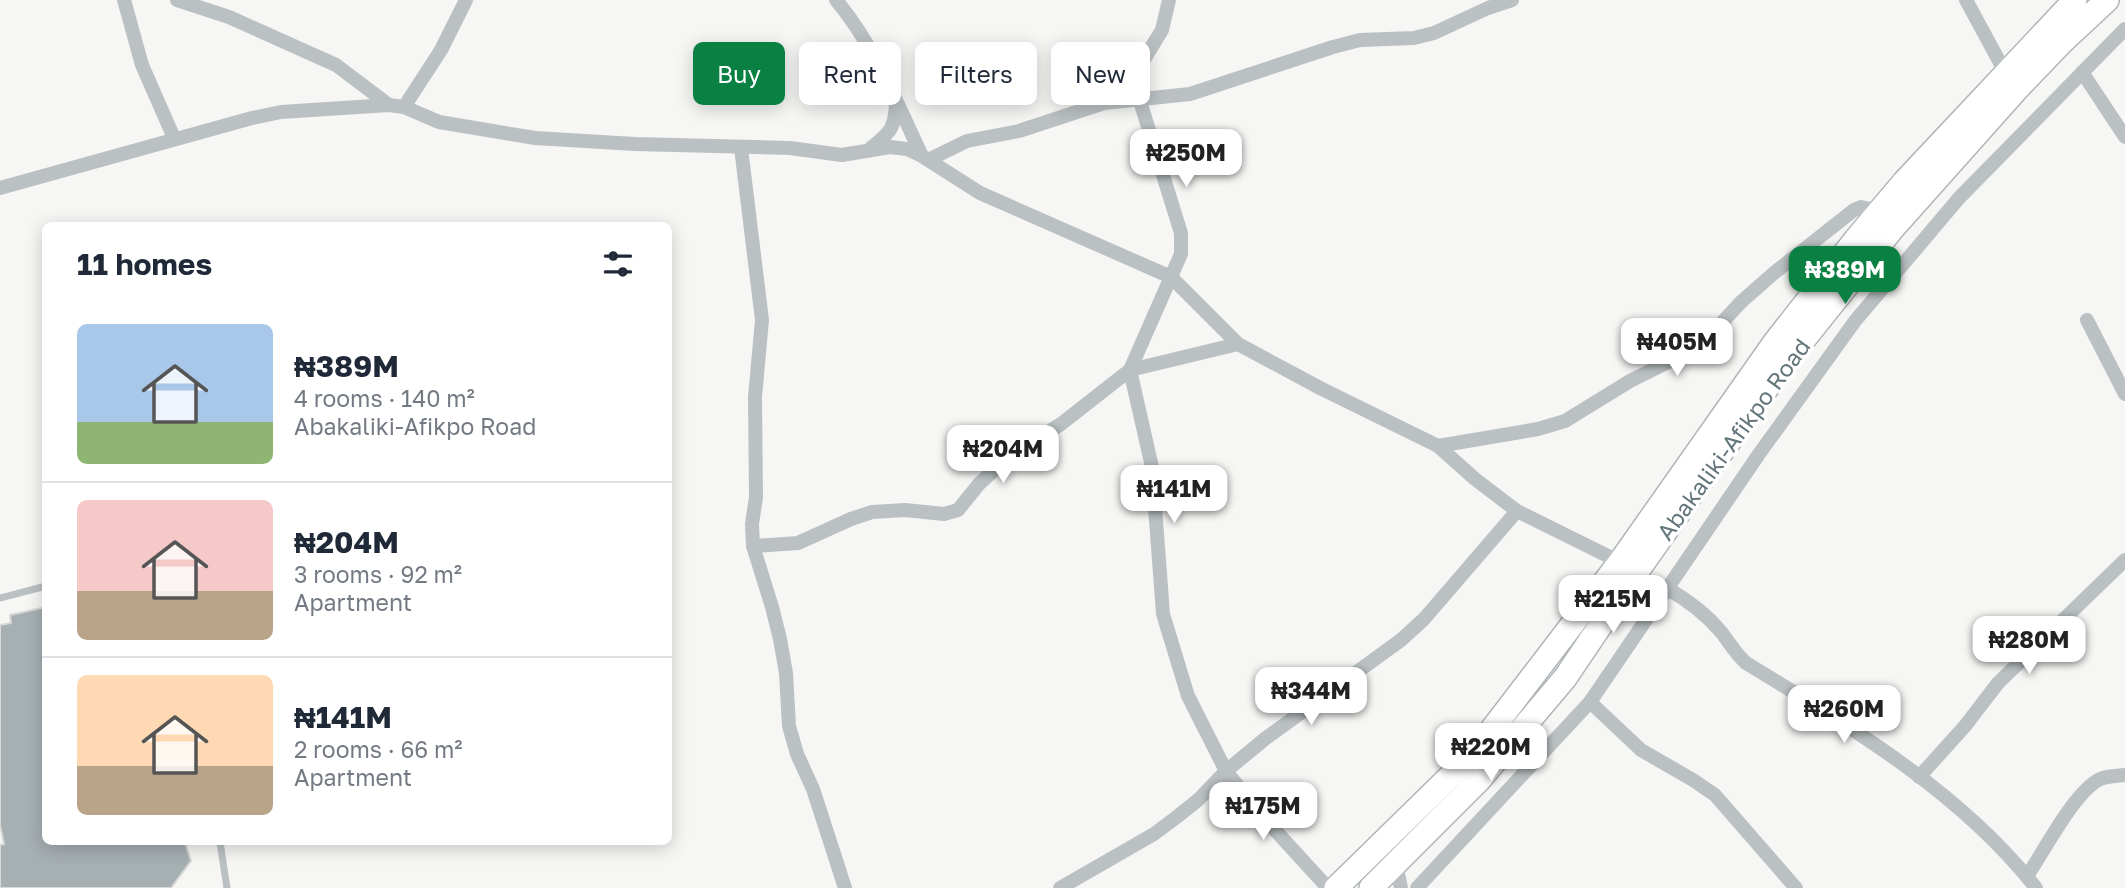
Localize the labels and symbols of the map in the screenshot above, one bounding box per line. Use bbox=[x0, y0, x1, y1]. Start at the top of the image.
pin: ₦250M bbox=[1137, 130, 1235, 189]
pin: ₦389M bbox=[1796, 246, 1894, 306]
pin: ₦405M bbox=[1628, 318, 1726, 378]
street label: Abakaliki-Afikpo Road bbox=[1650, 333, 1816, 545]
pin: ₦204M bbox=[954, 426, 1052, 485]
pin: ₦141M bbox=[1125, 466, 1223, 525]
pin: ₦215M bbox=[1564, 576, 1662, 635]
pin: ₦280M bbox=[1980, 616, 2078, 676]
pin: ₦344M bbox=[1262, 668, 1360, 727]
pin: ₦260M bbox=[1795, 686, 1893, 745]
pin: ₦220M bbox=[1442, 724, 1540, 783]
pin: ₦175M bbox=[1214, 782, 1312, 842]

